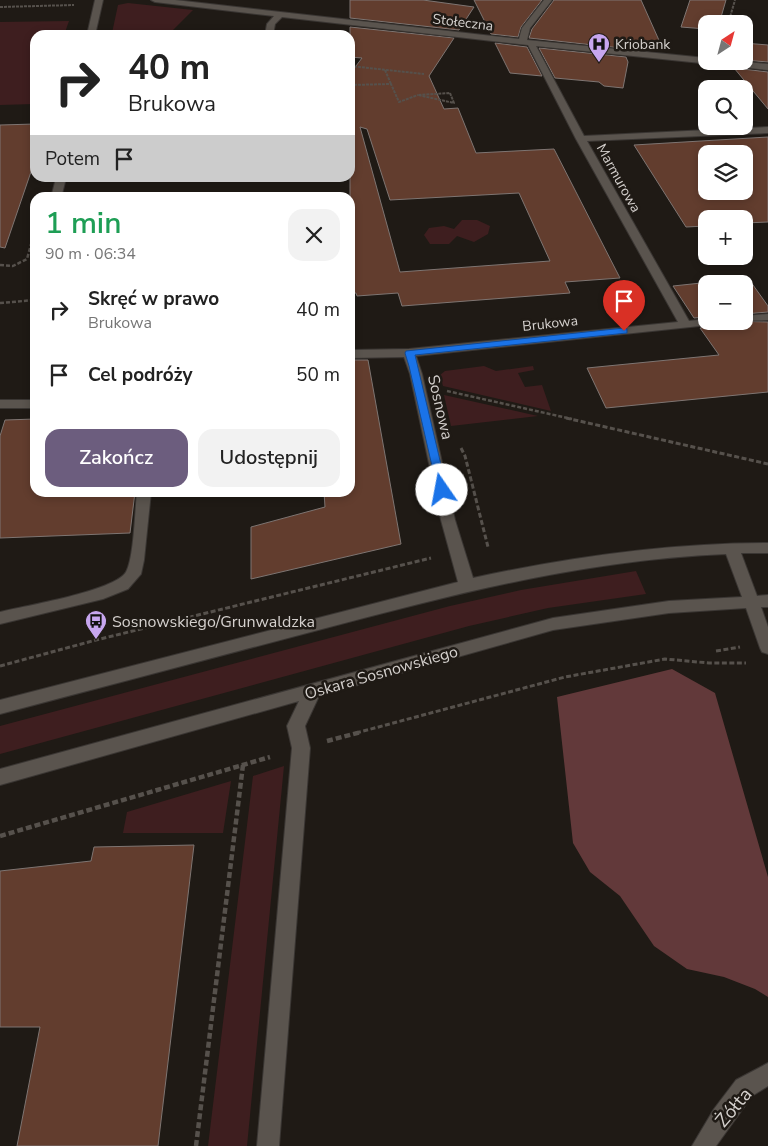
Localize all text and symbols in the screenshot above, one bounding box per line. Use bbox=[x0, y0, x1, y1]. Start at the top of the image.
street label: Stołeczna bbox=[431, 9, 494, 36]
north arrow bbox=[698, 15, 752, 70]
map controls bbox=[698, 15, 753, 330]
hospital icon: Kriobank bbox=[587, 32, 611, 63]
place label: Kriobank bbox=[615, 35, 671, 54]
text: 40 m bbox=[128, 44, 210, 91]
icon: right bbox=[45, 50, 110, 115]
button: search bbox=[698, 80, 753, 135]
text: Brukowa bbox=[128, 89, 216, 119]
street label: Marmurowa bbox=[592, 140, 645, 216]
icon: arrive bbox=[110, 145, 138, 173]
button: layers bbox=[698, 145, 753, 200]
text: Potem bbox=[45, 146, 100, 172]
text: 1 min bbox=[45, 203, 121, 244]
button: close bbox=[288, 209, 340, 261]
button: + bbox=[698, 210, 753, 265]
text: 90 m · 06:34 bbox=[45, 243, 136, 265]
button: − bbox=[698, 275, 753, 330]
pin bbox=[603, 280, 645, 331]
text: Skręć w prawo bbox=[88, 286, 219, 312]
icon: arrive bbox=[610, 287, 638, 315]
icon: right bbox=[45, 296, 73, 324]
text: 40 m bbox=[296, 297, 340, 323]
street label: Brukowa bbox=[521, 311, 579, 336]
text: Brukowa bbox=[88, 312, 152, 334]
icon: arrive bbox=[45, 361, 73, 389]
text: Cel podróży bbox=[88, 362, 192, 388]
text: 50 m bbox=[296, 362, 340, 388]
street label: Sosnowa bbox=[422, 373, 458, 442]
button: Zakończ bbox=[45, 429, 188, 487]
button: Udostępnij bbox=[198, 429, 340, 487]
position arrow bbox=[415, 463, 467, 515]
bus stop icon: Sosnowskiego/Grunwaldzka bbox=[84, 609, 108, 640]
place label: Sosnowskiego/Grunwaldzka bbox=[112, 611, 315, 633]
street label: Oskara Sosnowskiego bbox=[302, 641, 461, 705]
street label: Żółta bbox=[710, 1082, 758, 1133]

